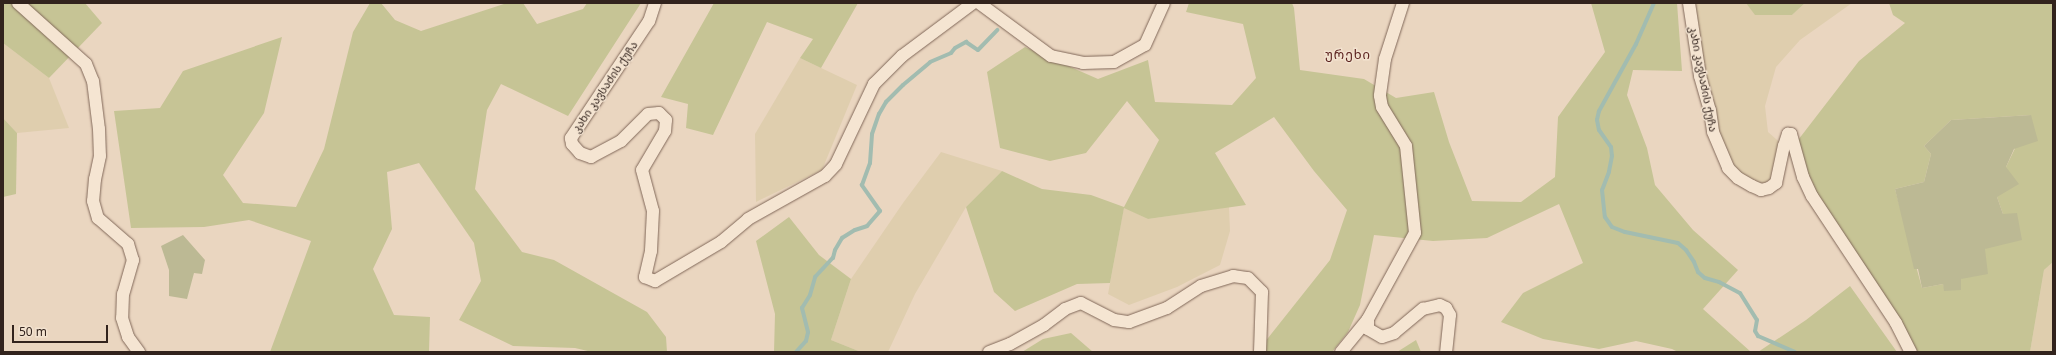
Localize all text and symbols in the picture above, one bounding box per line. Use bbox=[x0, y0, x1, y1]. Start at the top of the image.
street label: კახი კავსაძის ქუჩა bbox=[1686, 25, 1720, 133]
street label: კახი კავსაძის ქუჩა bbox=[570, 39, 640, 135]
district label: ურეხი bbox=[1325, 46, 1371, 62]
scale bar bbox=[14, 317, 110, 343]
text: 50 m bbox=[19, 323, 47, 340]

